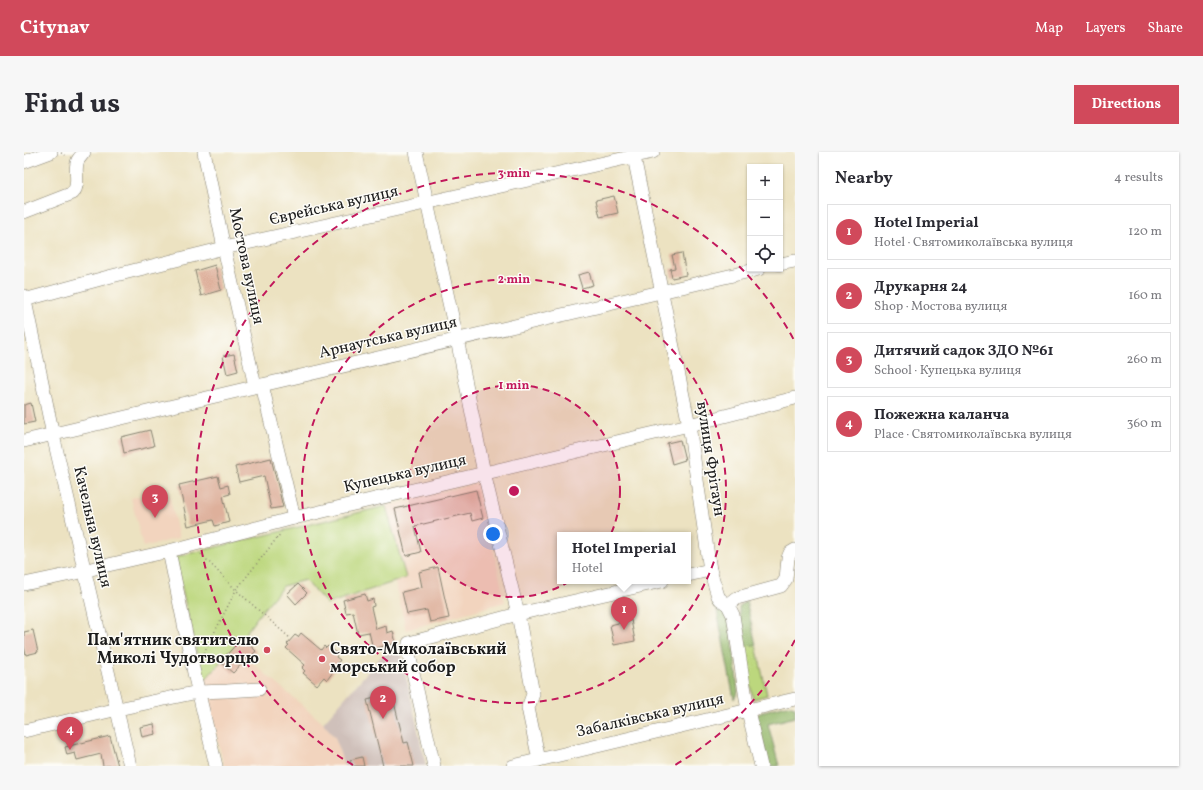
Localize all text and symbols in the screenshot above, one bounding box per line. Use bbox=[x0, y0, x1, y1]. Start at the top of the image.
text: Citynav bbox=[20, 15, 90, 41]
text: Map bbox=[1035, 19, 1063, 38]
text: Layers bbox=[1085, 19, 1125, 38]
text: Share bbox=[1147, 19, 1183, 38]
text: Find us bbox=[24, 85, 120, 124]
button: Directions bbox=[1074, 85, 1179, 124]
map controls bbox=[747, 164, 783, 272]
button: + bbox=[747, 164, 783, 200]
text: 3 min bbox=[498, 166, 530, 182]
text: Nearby bbox=[835, 167, 893, 190]
text: 4 results bbox=[1114, 169, 1163, 187]
street label: Єврейська вулиця bbox=[267, 180, 401, 232]
button: − bbox=[747, 200, 783, 236]
street label: Мостова вулиця bbox=[223, 206, 269, 326]
text: Hotel Imperial bbox=[874, 213, 979, 234]
text: 1 bbox=[846, 223, 852, 241]
text: 120 m bbox=[1128, 223, 1162, 241]
text: Hotel · Святомиколаївська вулиця bbox=[874, 234, 1073, 252]
button: locate bbox=[747, 236, 783, 272]
text: 2 min bbox=[498, 272, 530, 288]
text: Друкарня 24 bbox=[874, 277, 967, 298]
text: 2 bbox=[846, 287, 852, 305]
text: 160 m bbox=[1128, 287, 1162, 305]
text: Shop · Мостова вулиця bbox=[874, 298, 1007, 316]
street label: Арнаутська вулиця bbox=[317, 311, 459, 365]
text: Дитячий садок ЗДО №61 bbox=[874, 341, 1054, 362]
text: 3 bbox=[846, 351, 852, 369]
text: 260 m bbox=[1127, 351, 1162, 369]
text: School · Купецька вулиця bbox=[874, 362, 1021, 380]
text: 1 min bbox=[499, 378, 530, 394]
street label: вулиця Фрітаун bbox=[690, 400, 730, 518]
text: Пожежна каланча bbox=[874, 405, 1009, 426]
text: 4 bbox=[845, 415, 853, 433]
text: 360 m bbox=[1127, 415, 1162, 433]
text: Place · Святомиколаївська вулиця bbox=[874, 426, 1072, 444]
street label: Купецька вулиця bbox=[342, 449, 468, 499]
street label: Качельна вулиця bbox=[67, 464, 117, 590]
centre of rings bbox=[507, 484, 521, 498]
pin: 3 bbox=[142, 485, 168, 518]
your location bbox=[483, 524, 503, 544]
popup bbox=[557, 532, 691, 584]
text: Hotel Imperial bbox=[572, 539, 676, 560]
text: Hotel bbox=[572, 560, 603, 578]
pin: 1 bbox=[611, 597, 637, 630]
place label: Пам'ятник святителю Миколі Чудотворцю bbox=[87, 630, 259, 670]
place label: Свято-Миколаївський морський собор bbox=[330, 639, 507, 679]
marker: Пам'ятник святителю Миколі Чудотворцю bbox=[262, 645, 272, 655]
marker: Свято-Миколаївський морський собор bbox=[317, 654, 327, 664]
pin: 2 bbox=[370, 686, 396, 719]
street label: Забалківська вулиця bbox=[574, 688, 726, 744]
pin: 4 bbox=[57, 717, 83, 750]

